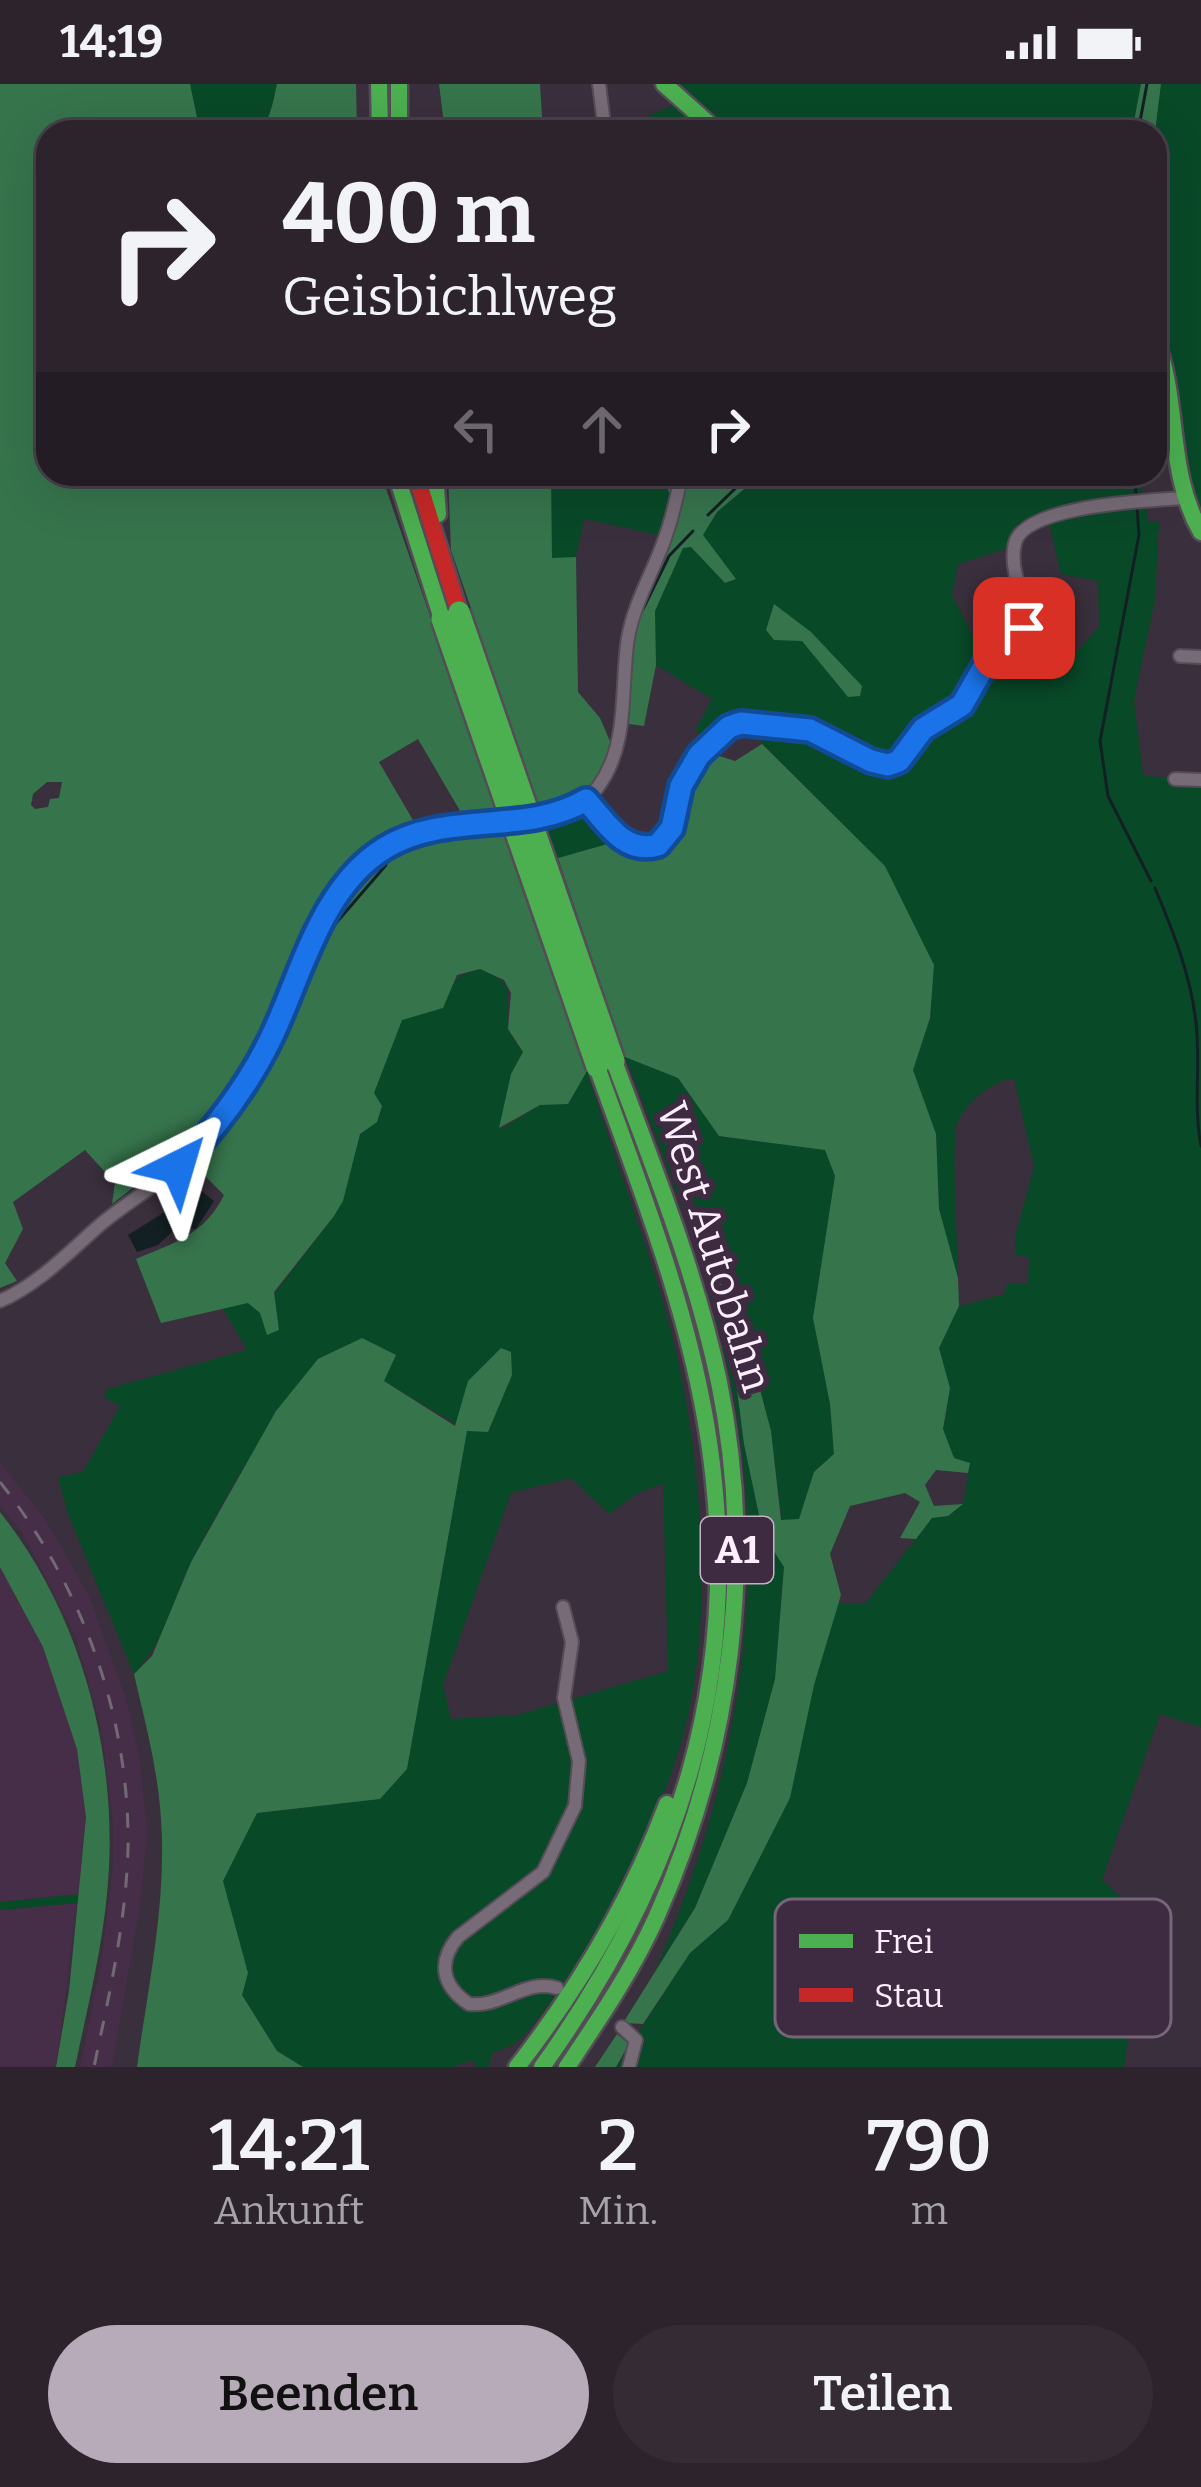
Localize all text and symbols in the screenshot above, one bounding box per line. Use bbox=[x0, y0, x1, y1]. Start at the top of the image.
text: 14:19 bbox=[60, 15, 163, 69]
text: 400 m bbox=[282, 163, 535, 264]
icon: right bbox=[84, 168, 240, 324]
text: Geisbichlweg bbox=[282, 265, 617, 329]
icon: left bbox=[443, 396, 509, 462]
icon: ahead bbox=[569, 396, 635, 462]
icon: right bbox=[695, 396, 761, 462]
pin bbox=[973, 577, 1075, 679]
icon: arrive bbox=[991, 595, 1057, 661]
street label: West Autobahn bbox=[646, 1096, 782, 1398]
position arrow bbox=[115, 1104, 241, 1230]
road number: A1 bbox=[701, 1517, 773, 1583]
legend bbox=[775, 1899, 1171, 2037]
text: Frei bbox=[874, 1922, 934, 1962]
text: Stau bbox=[874, 1976, 944, 2016]
text: 14:21 bbox=[209, 2103, 369, 2189]
text: 2 bbox=[598, 2103, 638, 2189]
text: 790 bbox=[867, 2103, 992, 2189]
text: Ankunft bbox=[214, 2188, 364, 2234]
text: Min. bbox=[578, 2188, 658, 2234]
text: m bbox=[911, 2188, 948, 2234]
button: Beenden bbox=[48, 2325, 589, 2463]
button: Teilen bbox=[613, 2325, 1153, 2463]

